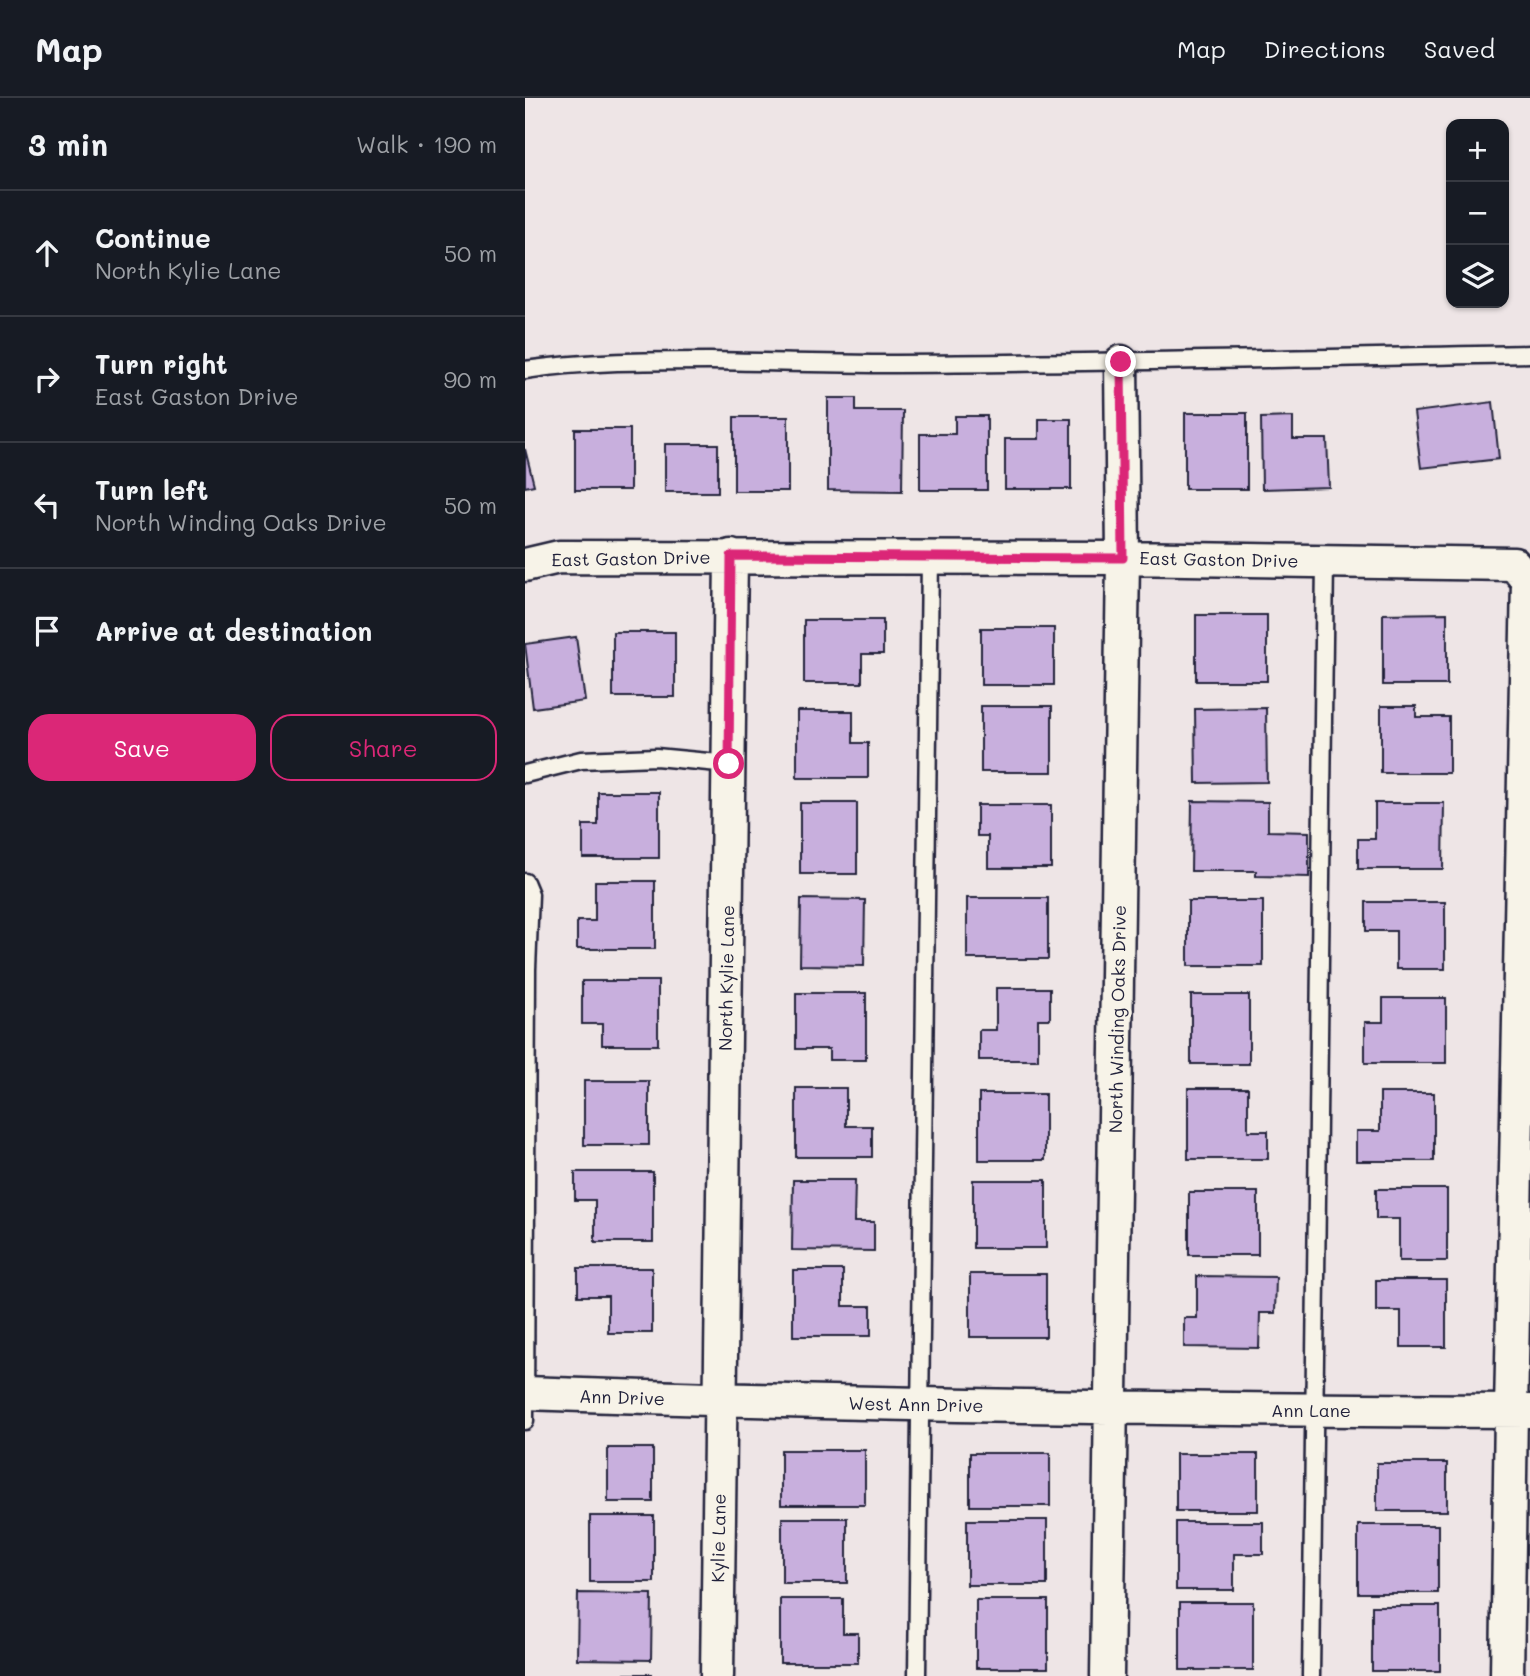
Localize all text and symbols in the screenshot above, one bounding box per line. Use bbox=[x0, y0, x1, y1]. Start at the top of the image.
text: Map bbox=[35, 27, 103, 70]
text: Map bbox=[1177, 33, 1226, 64]
text: Directions bbox=[1264, 33, 1386, 64]
text: Saved bbox=[1424, 33, 1495, 64]
map controls bbox=[1446, 119, 1509, 308]
button: + bbox=[1446, 119, 1509, 182]
text: 3 min bbox=[28, 124, 108, 164]
text: Walk · 190 m bbox=[356, 129, 497, 159]
button: − bbox=[1446, 182, 1509, 245]
text: Continue bbox=[95, 221, 211, 255]
icon: ahead bbox=[28, 234, 66, 272]
text: 50 m bbox=[444, 238, 497, 268]
button: layers bbox=[1446, 245, 1509, 308]
text: North Kylie Lane bbox=[95, 255, 281, 285]
route end bbox=[1105, 346, 1136, 377]
text: Turn right bbox=[95, 347, 228, 381]
icon: right bbox=[28, 360, 66, 398]
text: 90 m bbox=[444, 364, 497, 394]
text: East Gaston Drive bbox=[95, 381, 298, 411]
text: Turn left bbox=[95, 473, 208, 507]
icon: left bbox=[28, 486, 66, 524]
text: 50 m bbox=[444, 490, 497, 520]
text: North Winding Oaks Drive bbox=[95, 507, 387, 537]
street label: East Gaston Drive bbox=[551, 545, 711, 571]
street label: East Gaston Drive bbox=[1139, 546, 1299, 572]
icon: arrive bbox=[28, 612, 66, 650]
text: Arrive at destination bbox=[95, 614, 372, 648]
button: Save bbox=[28, 714, 256, 781]
button: Share bbox=[270, 714, 497, 781]
route start bbox=[713, 748, 744, 779]
street label: North Kylie Lane bbox=[713, 905, 739, 1051]
street label: North Winding Oaks Drive bbox=[1103, 905, 1131, 1133]
street label: Ann Drive bbox=[579, 1384, 665, 1410]
street label: West Ann Drive bbox=[848, 1391, 984, 1417]
street label: Ann Lane bbox=[1271, 1398, 1351, 1422]
street label: Kylie Lane bbox=[705, 1493, 731, 1583]

